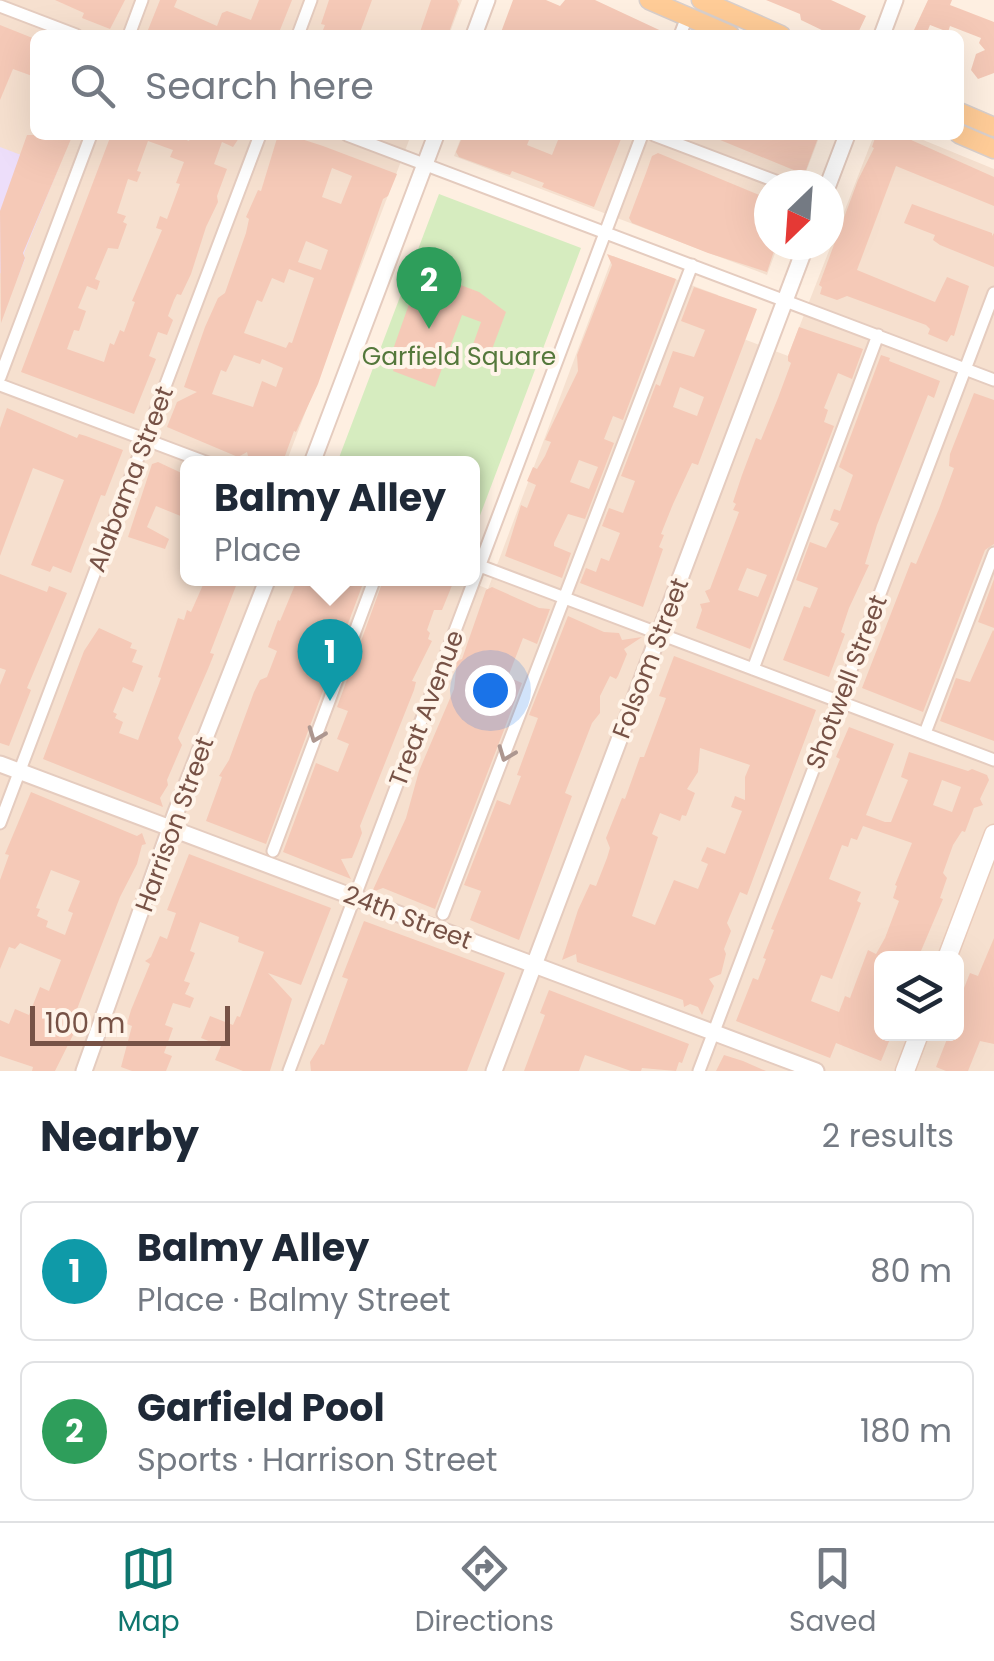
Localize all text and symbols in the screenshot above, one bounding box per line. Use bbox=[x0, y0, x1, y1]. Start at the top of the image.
search box bbox=[30, 30, 964, 140]
icon: search bbox=[65, 58, 120, 113]
text: Search here bbox=[145, 59, 374, 112]
north arrow bbox=[754, 170, 844, 260]
pin: 2 bbox=[396, 246, 462, 329]
park label: Garfield Square bbox=[362, 339, 556, 374]
street label: Alabama Street bbox=[79, 381, 182, 577]
popup bbox=[180, 456, 480, 586]
text: Balmy Alley bbox=[214, 471, 446, 524]
text: Place bbox=[214, 527, 301, 572]
street label: Folsom Street bbox=[604, 573, 697, 744]
street label: Shotwell Street bbox=[797, 590, 896, 774]
pin: 1 bbox=[298, 618, 362, 701]
street label: Treat Avenue bbox=[381, 625, 472, 791]
your location bbox=[465, 665, 516, 716]
one-way arrow bbox=[308, 726, 328, 743]
street label: Harrison Street bbox=[127, 732, 222, 917]
one-way arrow bbox=[497, 744, 517, 762]
street label: 24th Street bbox=[338, 877, 477, 958]
map controls bbox=[874, 951, 964, 1041]
button: layers bbox=[874, 951, 964, 1041]
scale bar bbox=[30, 1001, 230, 1046]
text: 100 m bbox=[45, 1004, 125, 1043]
text: Nearby bbox=[40, 1107, 199, 1166]
text: 2 results bbox=[822, 1113, 954, 1158]
text: Balmy Alley bbox=[137, 1221, 369, 1274]
text: 1 bbox=[68, 1248, 81, 1293]
text: 80 m bbox=[870, 1248, 952, 1293]
text: Place · Balmy Street bbox=[137, 1277, 451, 1322]
text: Garfield Pool bbox=[137, 1381, 385, 1434]
text: 2 bbox=[65, 1408, 84, 1453]
text: 180 m bbox=[860, 1408, 952, 1453]
text: Sports · Harrison Street bbox=[137, 1437, 497, 1482]
tab: Map bbox=[118, 1541, 180, 1643]
tab: Directions bbox=[415, 1541, 554, 1643]
tab: Saved bbox=[789, 1541, 876, 1643]

